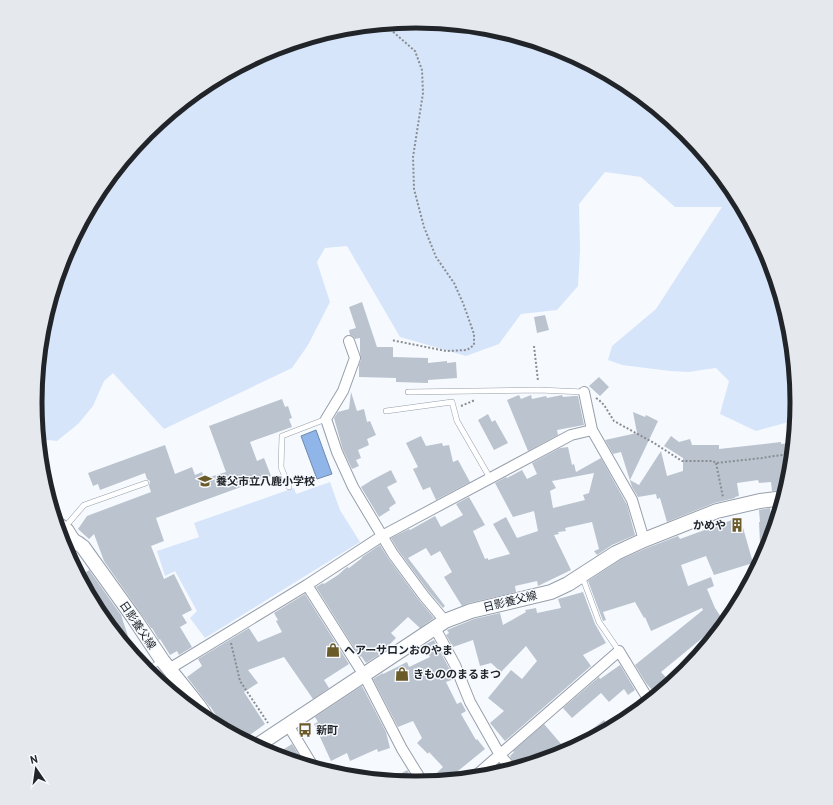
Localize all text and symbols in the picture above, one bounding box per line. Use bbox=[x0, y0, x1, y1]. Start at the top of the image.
school or university icon: 養父市立八鹿小学校 bbox=[197, 473, 213, 489]
place label: 養父市立八鹿小学校 bbox=[216, 474, 315, 488]
building icon: かめや bbox=[729, 517, 745, 533]
place label: かめや bbox=[693, 518, 726, 532]
street label: 日影養父線 bbox=[482, 588, 538, 614]
street label: 日影養父線 bbox=[117, 598, 159, 652]
shop icon: ヘアーサロンおのやま bbox=[325, 642, 341, 658]
place label: ヘアーサロンおのやま bbox=[344, 643, 453, 657]
shop icon: きもののまるまつ bbox=[394, 666, 410, 682]
place label: きもののまるまつ bbox=[413, 667, 501, 681]
bus stop icon: 新町 bbox=[297, 722, 313, 738]
place label: 新町 bbox=[316, 723, 338, 737]
north arrow bbox=[16, 749, 56, 789]
text: N bbox=[29, 752, 39, 767]

